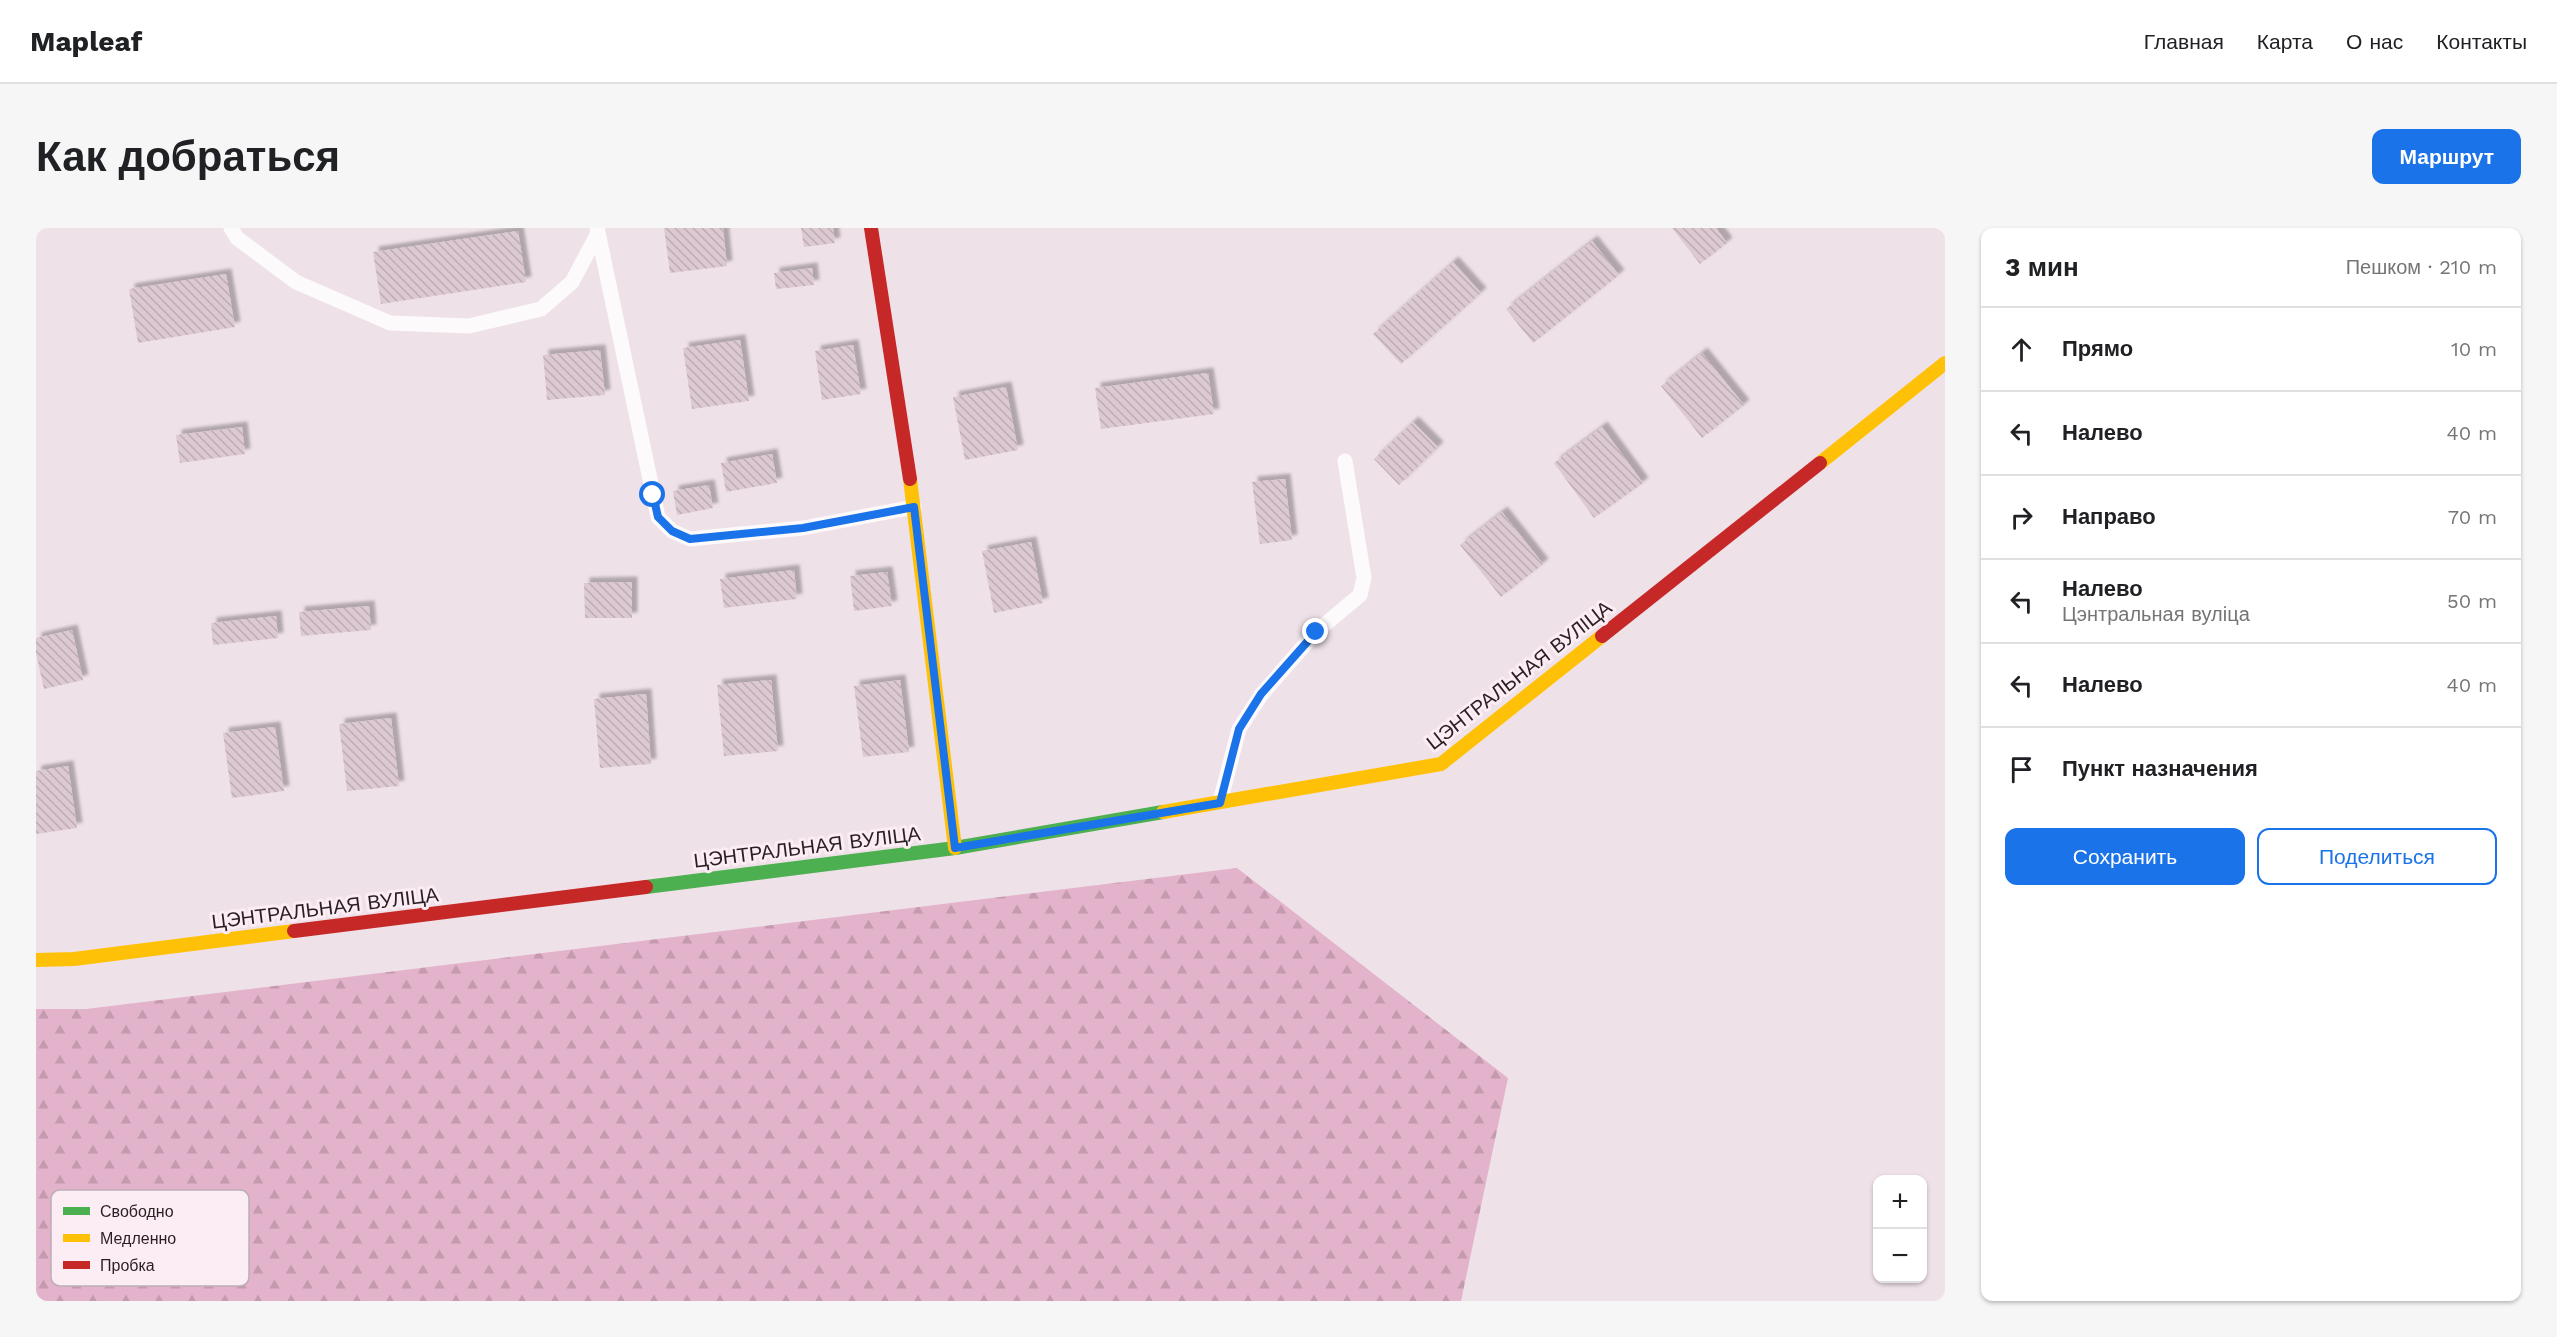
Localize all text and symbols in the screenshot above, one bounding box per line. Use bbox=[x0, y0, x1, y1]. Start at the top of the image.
text: Mapleaf bbox=[30, 25, 142, 58]
text: Главная bbox=[2144, 29, 2224, 54]
text: Карта bbox=[2257, 29, 2313, 54]
text: О нас bbox=[2346, 29, 2403, 54]
text: Контакты bbox=[2436, 29, 2527, 54]
button: Маршрут bbox=[2372, 129, 2521, 184]
text: Как добраться bbox=[36, 132, 340, 181]
text: 3 мин bbox=[2005, 252, 2079, 282]
text: Пешком · 210 m bbox=[2346, 255, 2497, 279]
icon: ahead bbox=[2005, 333, 2038, 366]
text: Прямо bbox=[2062, 336, 2133, 361]
text: 10 m bbox=[2451, 337, 2497, 361]
icon: left bbox=[2005, 417, 2038, 450]
text: Налево bbox=[2062, 420, 2143, 445]
text: 40 m bbox=[2446, 421, 2497, 445]
route start bbox=[639, 481, 665, 507]
icon: right bbox=[2005, 501, 2038, 534]
text: Направо bbox=[2062, 504, 2156, 529]
text: 70 m bbox=[2448, 505, 2497, 529]
text: Налево bbox=[2062, 576, 2143, 601]
icon: left bbox=[2005, 585, 2038, 618]
text: 50 m bbox=[2447, 589, 2497, 613]
street label: ЦЭНТРАЛЬНАЯ ВУЛІЦА bbox=[1422, 595, 1617, 755]
text: Цэнтральная вуліца bbox=[2062, 602, 2250, 626]
route end bbox=[1302, 618, 1328, 644]
icon: left bbox=[2005, 669, 2038, 702]
text: Налево bbox=[2062, 672, 2143, 697]
text: 40 m bbox=[2446, 673, 2497, 697]
icon: arrive bbox=[2005, 753, 2038, 786]
text: Пункт назначения bbox=[2062, 756, 2258, 781]
street label: ЦЭНТРАЛЬНАЯ ВУЛІЦА bbox=[692, 821, 922, 873]
button: Сохранить bbox=[2005, 828, 2245, 885]
button: Поделиться bbox=[2257, 828, 2497, 885]
street label: ЦЭНТРАЛЬНАЯ ВУЛІЦА bbox=[210, 882, 440, 934]
map controls bbox=[1873, 1175, 1927, 1283]
button: + bbox=[1873, 1175, 1927, 1229]
legend bbox=[51, 1190, 249, 1286]
text: Свободно bbox=[100, 1202, 174, 1221]
text: Медленно bbox=[100, 1229, 176, 1248]
button: − bbox=[1873, 1229, 1927, 1283]
text: Пробка bbox=[100, 1256, 155, 1275]

